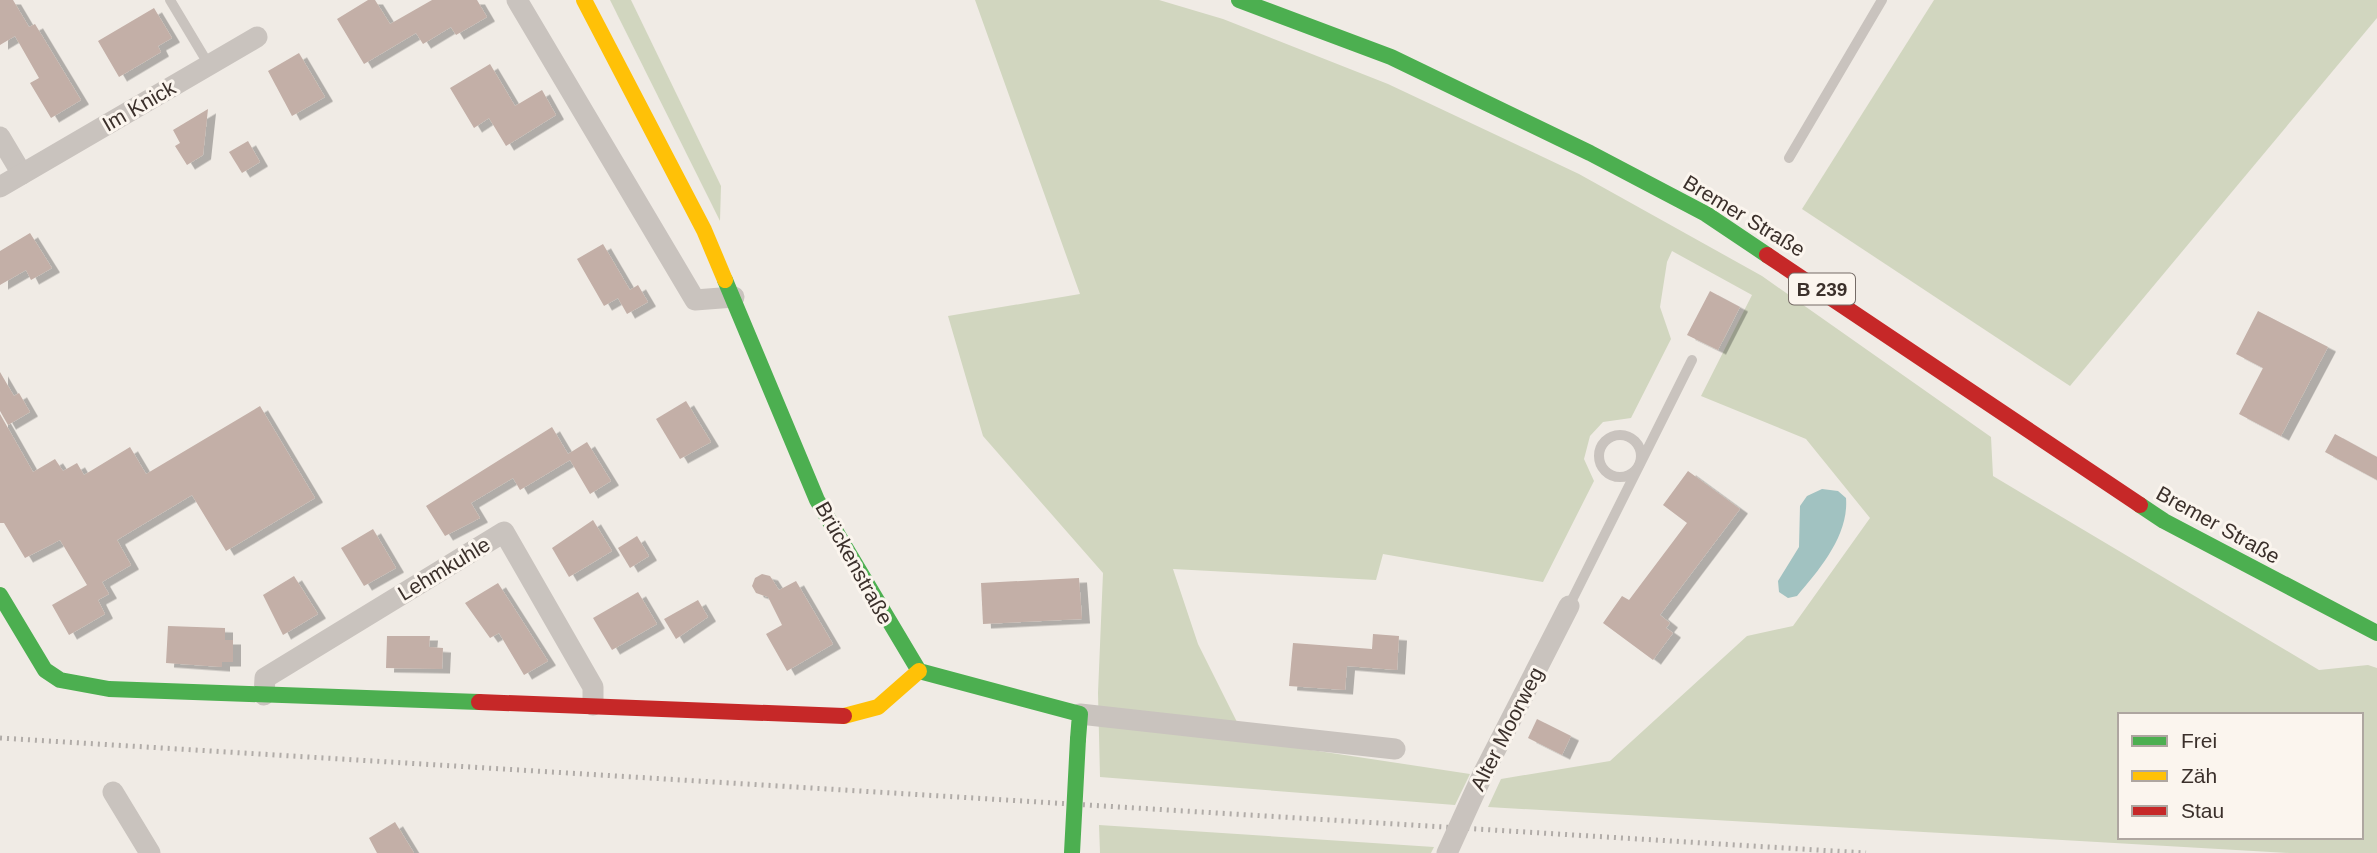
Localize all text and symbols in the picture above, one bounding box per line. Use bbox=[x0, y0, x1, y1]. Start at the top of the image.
street label: Im Knick bbox=[98, 75, 180, 136]
street label: Bremer Straße bbox=[1679, 170, 1809, 261]
road number: B 239 bbox=[1789, 274, 1855, 304]
street label: Bremer Straße bbox=[2152, 481, 2284, 568]
street label: Brückenstraße bbox=[811, 497, 898, 628]
street label: Lehmkuhle bbox=[394, 532, 494, 605]
street label: Alter Moorweg bbox=[1466, 663, 1548, 794]
legend bbox=[2118, 713, 2363, 839]
text: Frei bbox=[2181, 729, 2217, 752]
text: Zäh bbox=[2181, 764, 2217, 787]
text: Stau bbox=[2181, 799, 2224, 822]

